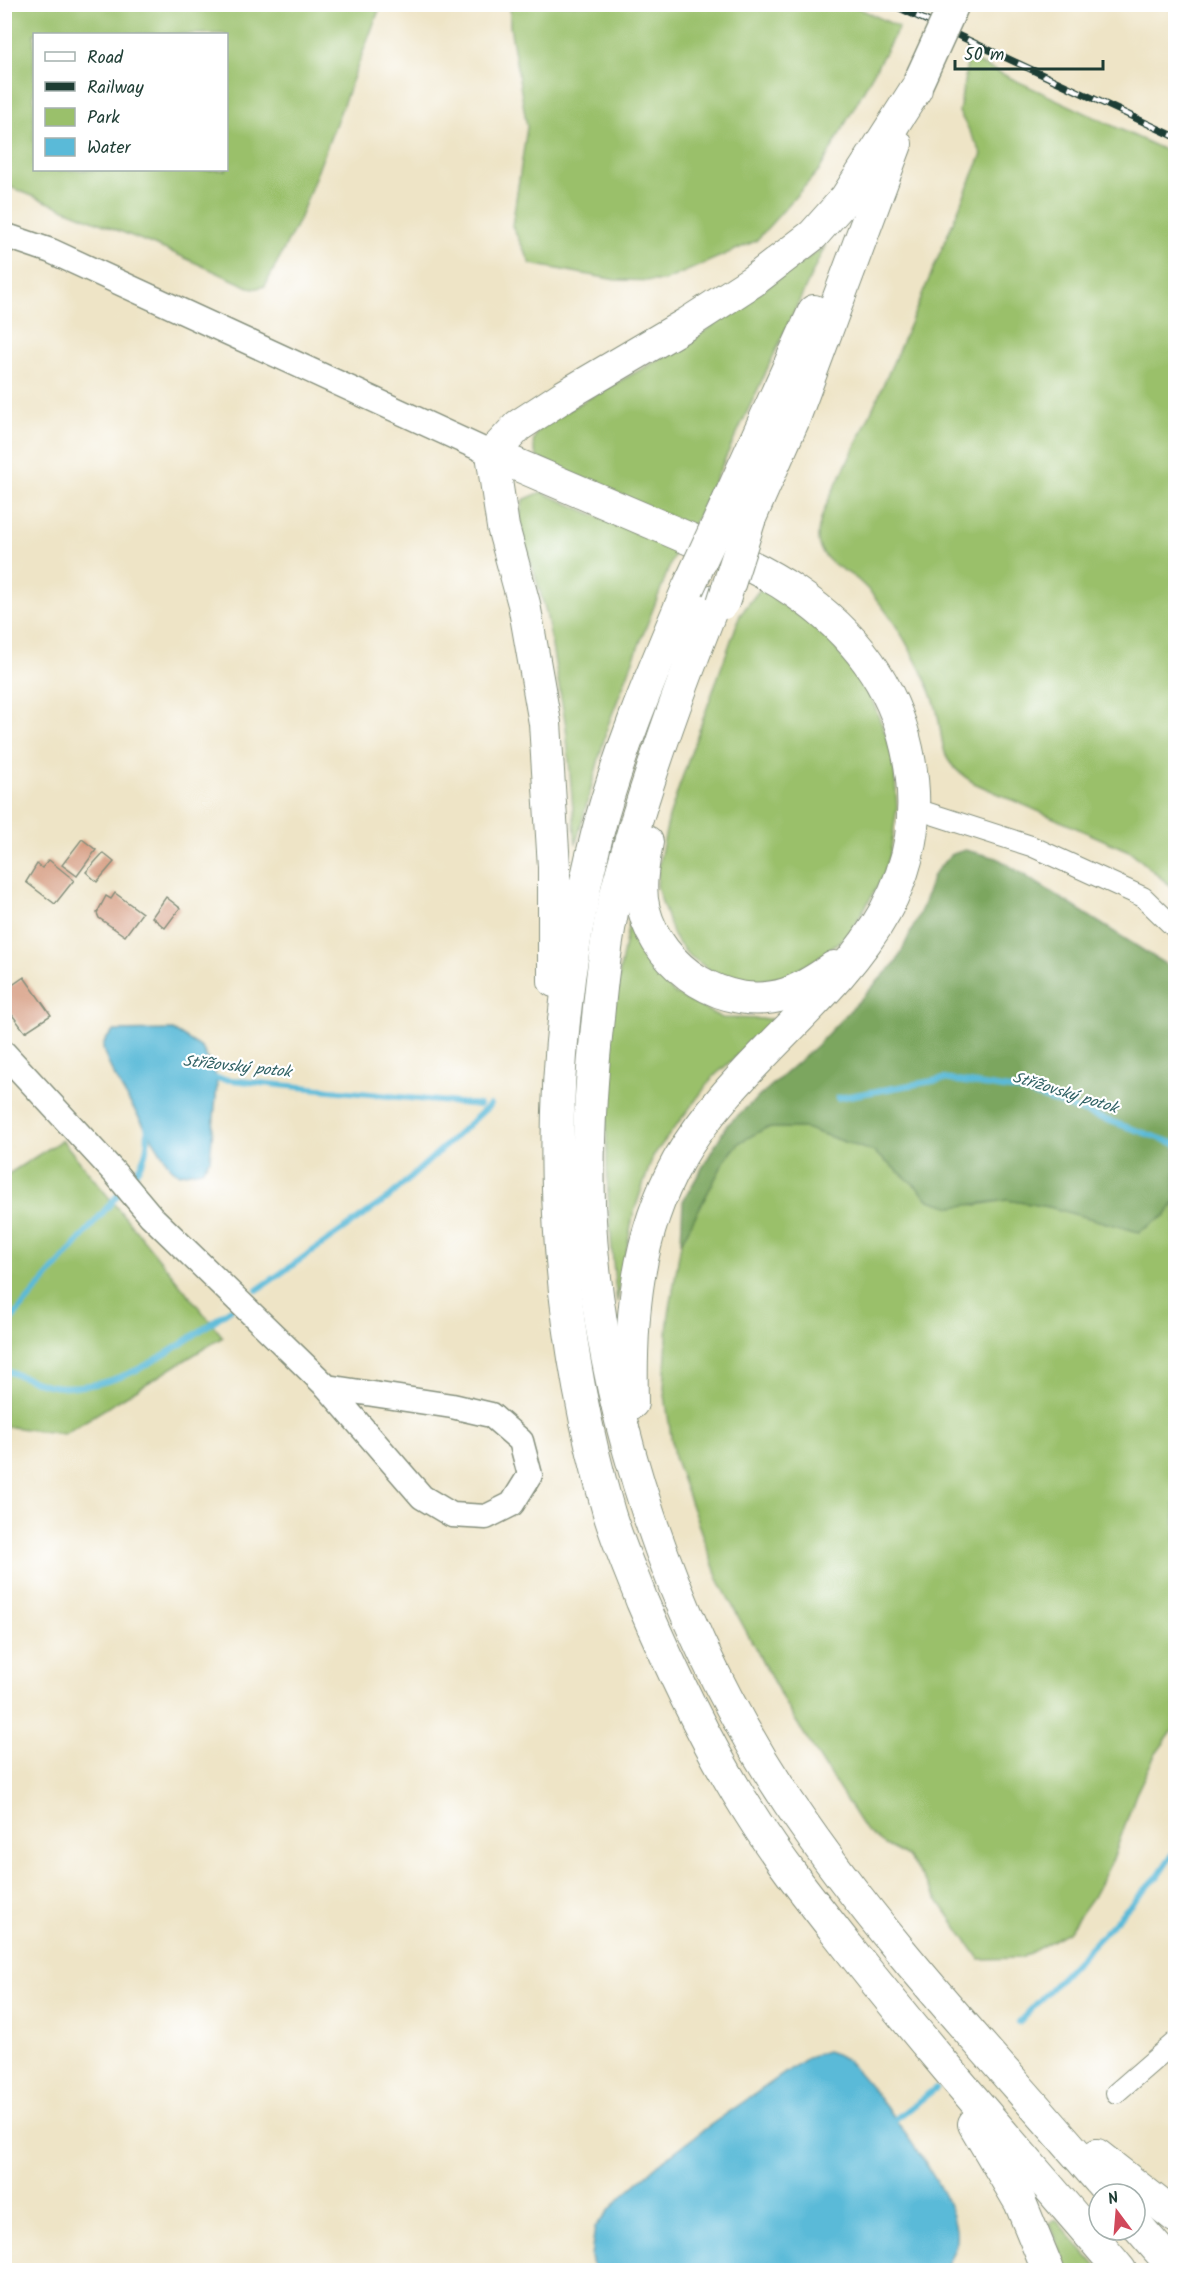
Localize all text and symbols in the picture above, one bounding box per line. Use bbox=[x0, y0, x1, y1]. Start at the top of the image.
legend bbox=[33, 33, 228, 171]
scale bar bbox=[955, 33, 1104, 71]
text: 50 m bbox=[964, 41, 1004, 70]
text: Road bbox=[87, 44, 124, 73]
text: Railway bbox=[87, 74, 144, 103]
text: Park bbox=[87, 104, 120, 133]
text: Water bbox=[87, 134, 132, 163]
water label: Střížovský potok bbox=[182, 1049, 295, 1085]
water label: Střížovský potok bbox=[1009, 1065, 1123, 1122]
north arrow bbox=[1087, 2182, 1147, 2242]
text: N bbox=[1105, 2186, 1122, 2212]

